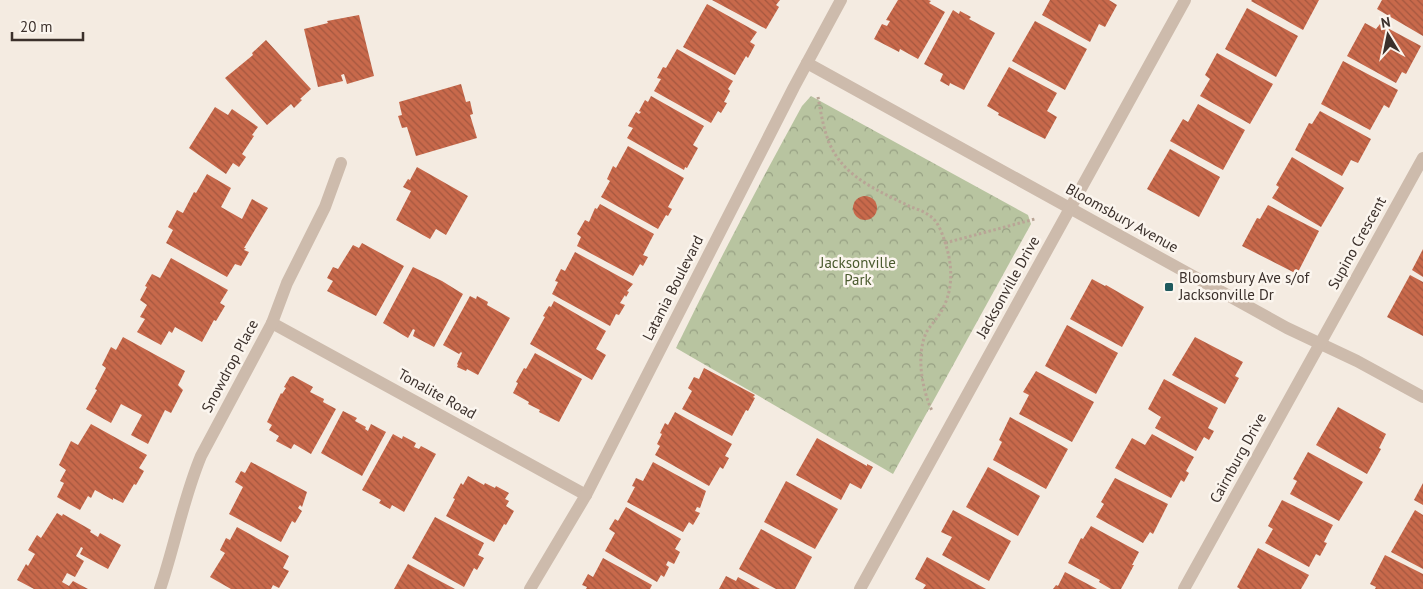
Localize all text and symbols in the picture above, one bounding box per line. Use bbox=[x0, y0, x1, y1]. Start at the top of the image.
scale bar bbox=[12, 10, 84, 42]
north arrow bbox=[1363, 10, 1413, 60]
text: N bbox=[1380, 13, 1392, 32]
text: 20 m bbox=[20, 17, 53, 36]
street label: Bloomsbury Avenue bbox=[1063, 179, 1182, 256]
street label: Supino Crescent bbox=[1323, 193, 1390, 292]
street label: Latania Boulevard bbox=[638, 232, 707, 344]
street label: Jacksonville Drive bbox=[971, 232, 1043, 342]
park label: Jacksonville Park bbox=[819, 253, 896, 289]
place label: Bloomsbury Ave s/of Jacksonville Dr bbox=[1178, 268, 1310, 304]
marker: Bloomsbury Ave s/of Jacksonville Dr bbox=[1163, 281, 1175, 293]
street label: Snowdrop Place bbox=[197, 316, 262, 416]
street label: Tonalite Road bbox=[395, 364, 480, 423]
street label: Cairnburg Drive bbox=[1205, 409, 1270, 506]

